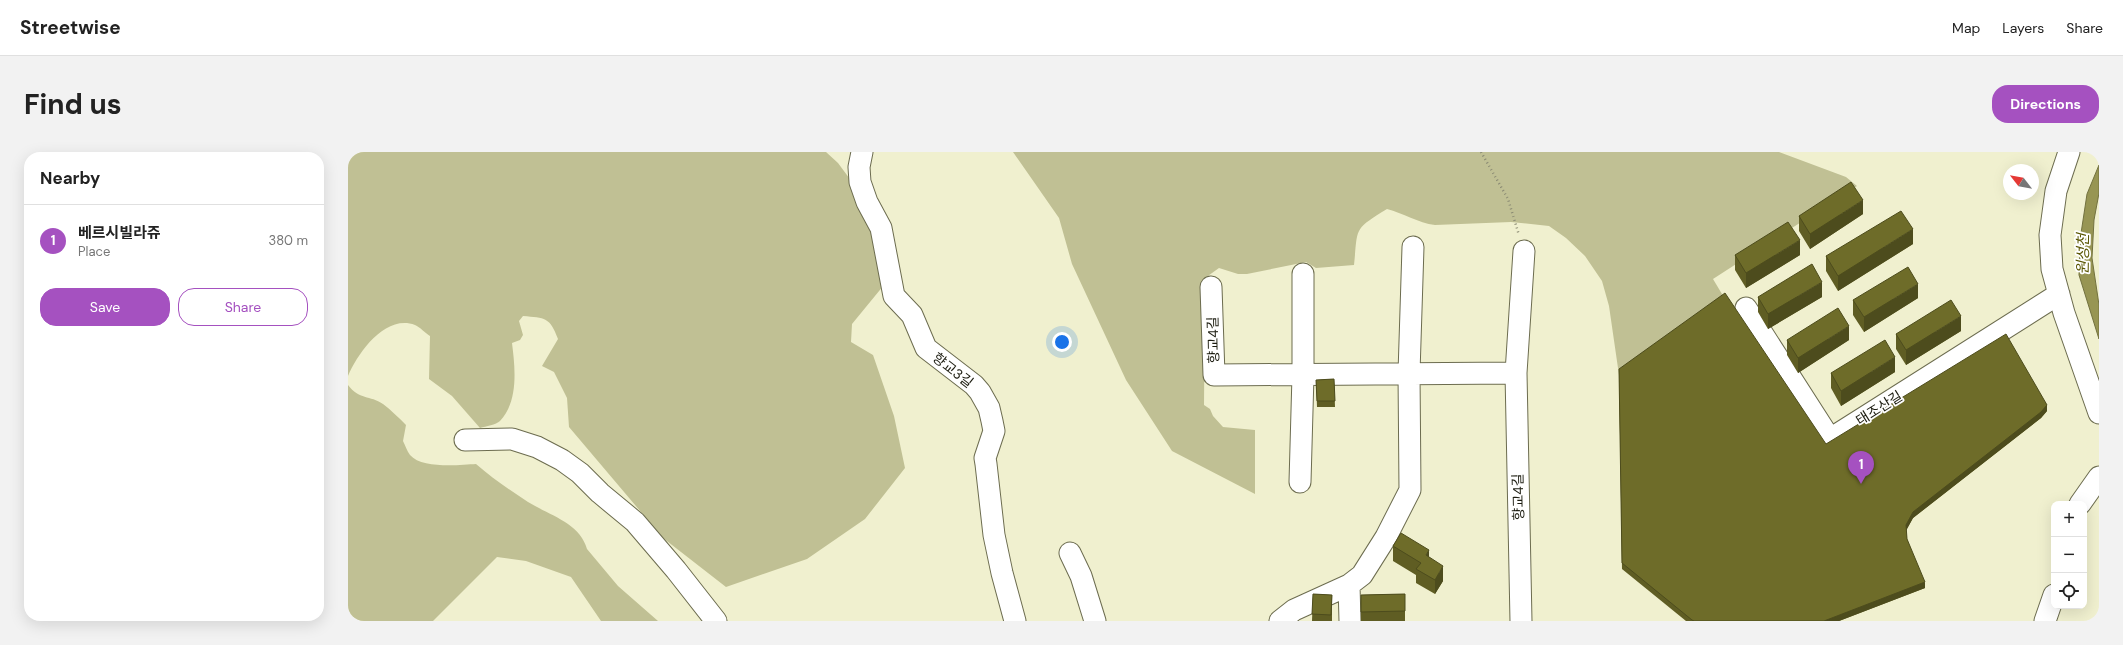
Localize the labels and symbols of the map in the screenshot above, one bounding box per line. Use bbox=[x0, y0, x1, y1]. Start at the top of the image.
north arrow bbox=[2003, 164, 2039, 200]
water label: 원성천 bbox=[2073, 231, 2093, 275]
street label: 향교4길 bbox=[1204, 316, 1222, 364]
your location bbox=[1052, 332, 1072, 352]
street label: 향교3길 bbox=[929, 348, 977, 392]
street label: 태조산길 bbox=[1852, 387, 1906, 429]
pin: 1 bbox=[1848, 451, 1874, 484]
street label: 향교4길 bbox=[1509, 473, 1527, 521]

